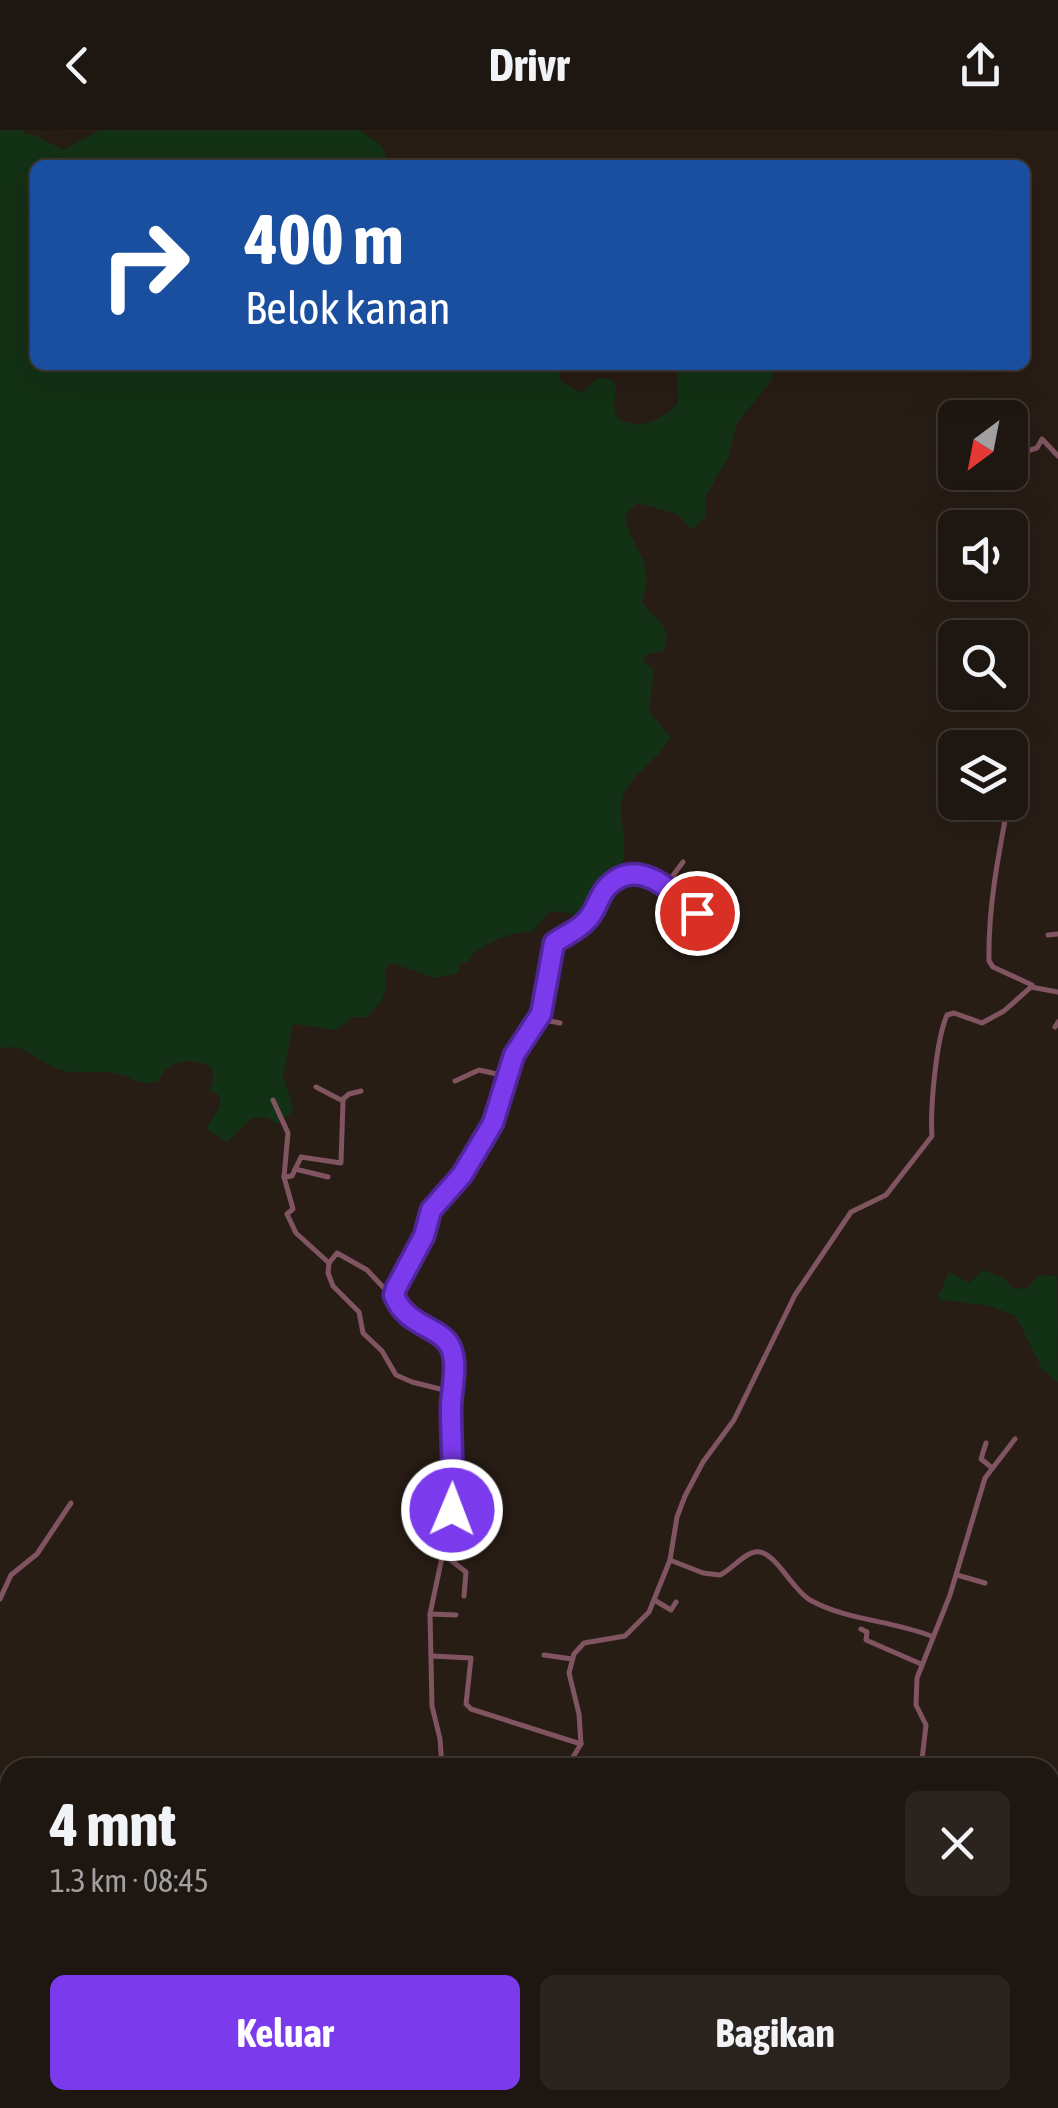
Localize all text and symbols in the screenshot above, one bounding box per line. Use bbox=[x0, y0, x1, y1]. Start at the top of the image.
icon: back bbox=[50, 38, 105, 93]
icon: share bbox=[953, 38, 1008, 93]
text: Drivr bbox=[489, 39, 569, 91]
text: 400 m bbox=[245, 199, 404, 279]
icon: right bbox=[80, 200, 210, 330]
text: Belok kanan bbox=[245, 282, 451, 334]
north arrow bbox=[938, 400, 1028, 490]
map controls bbox=[938, 400, 1028, 820]
button: sound bbox=[938, 510, 1028, 600]
button: search bbox=[938, 620, 1028, 710]
button: layers bbox=[938, 730, 1028, 820]
pin bbox=[655, 871, 740, 956]
icon: arrive bbox=[670, 886, 725, 941]
position arrow bbox=[400, 1458, 504, 1562]
text: 4 mnt bbox=[50, 1790, 176, 1859]
button: close bbox=[905, 1791, 1010, 1896]
text: 1.3 km · 08:45 bbox=[50, 1862, 209, 1899]
button: Keluar bbox=[50, 1975, 520, 2090]
button: Bagikan bbox=[540, 1975, 1010, 2090]

